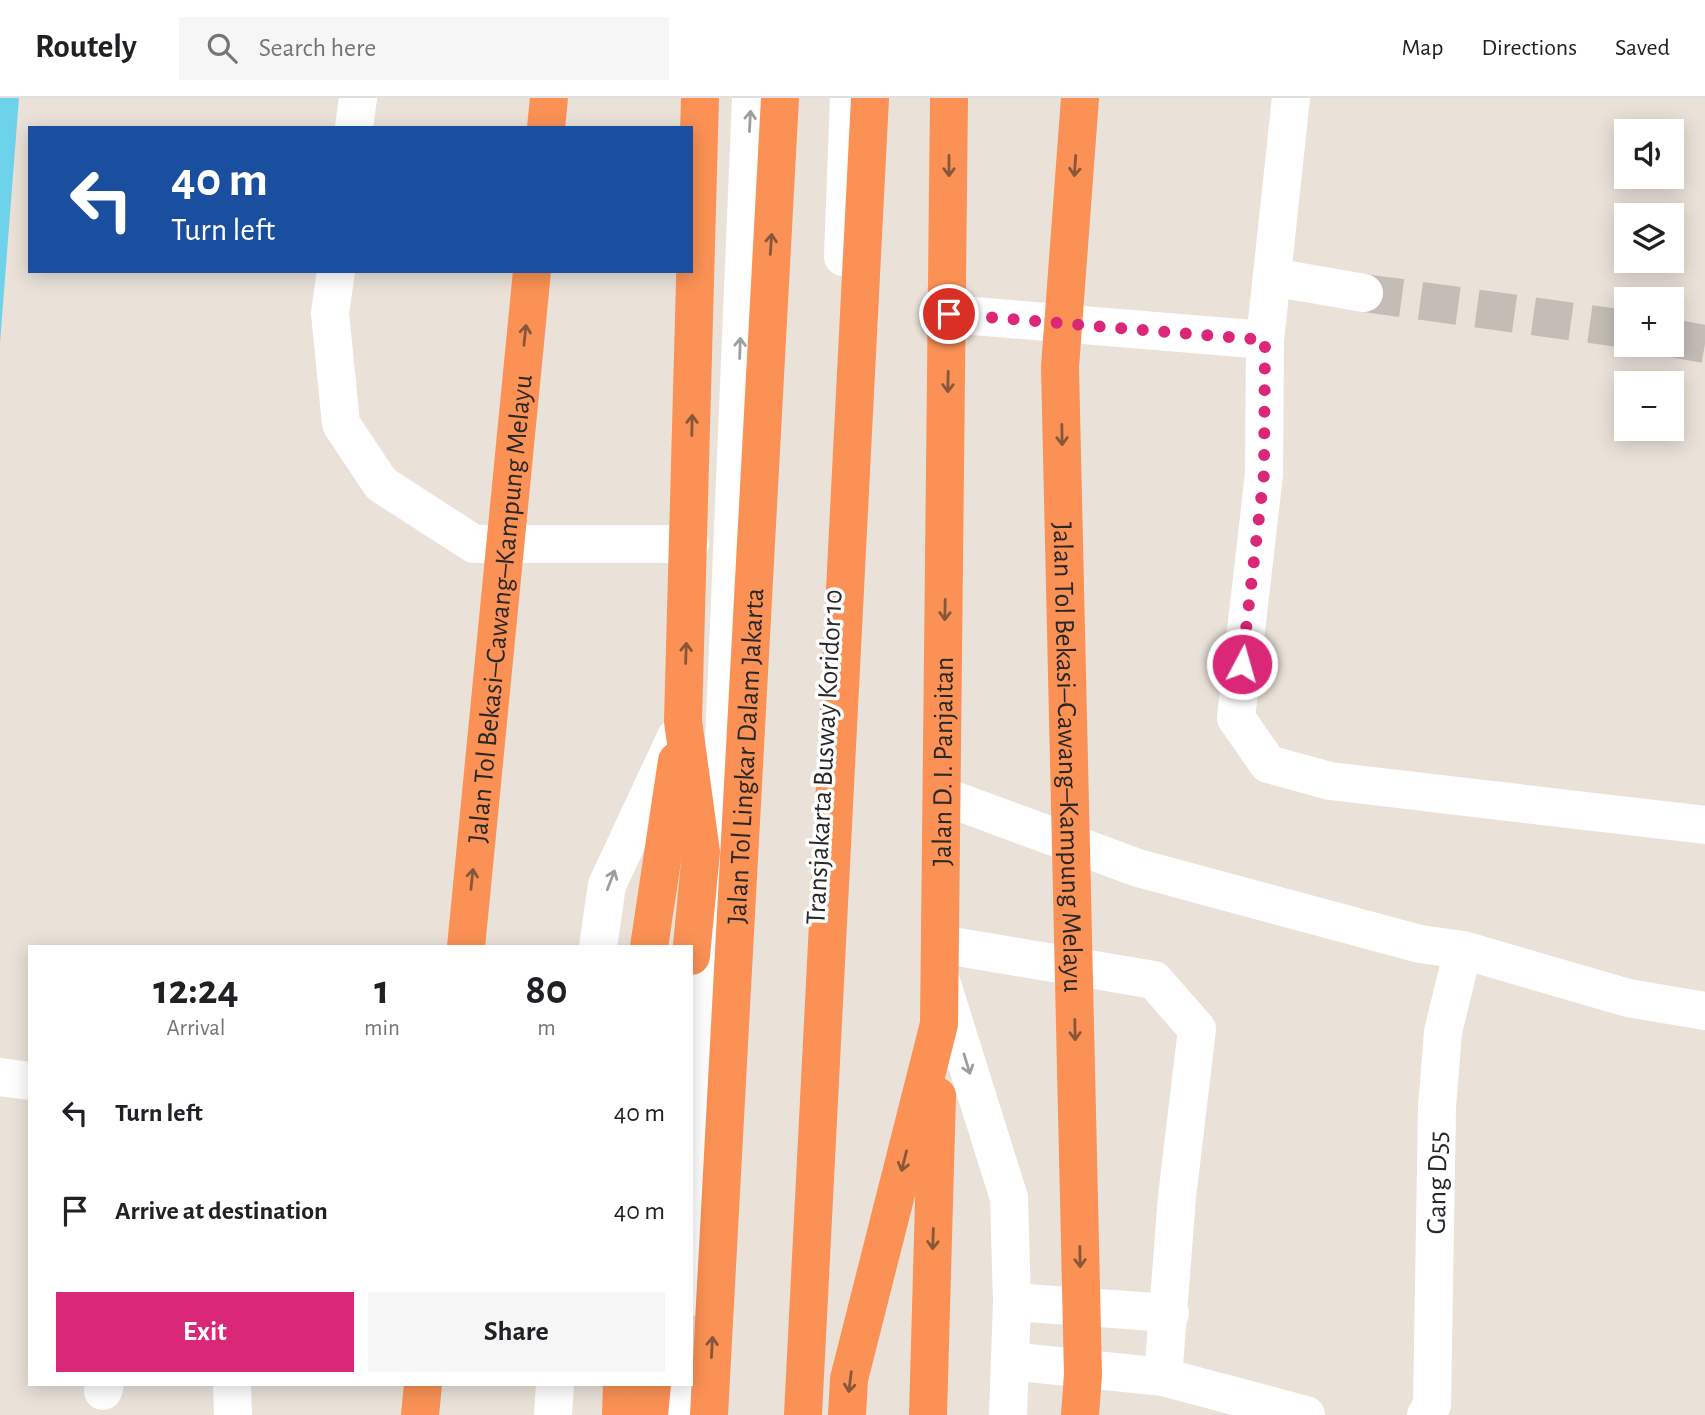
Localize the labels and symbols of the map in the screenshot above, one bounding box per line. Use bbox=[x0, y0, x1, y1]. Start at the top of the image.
one-way arrow bbox=[744, 110, 757, 133]
one-way arrow bbox=[942, 154, 956, 177]
one-way arrow bbox=[1068, 154, 1081, 177]
one-way arrow bbox=[764, 233, 777, 256]
pin bbox=[919, 284, 979, 344]
one-way arrow bbox=[519, 325, 532, 347]
one-way arrow bbox=[733, 337, 746, 360]
one-way arrow bbox=[942, 370, 955, 393]
street label: Jalan Tol Bekasi–Cawang–Kampung Melayu bbox=[464, 373, 538, 844]
one-way arrow bbox=[686, 414, 699, 437]
one-way arrow bbox=[1055, 423, 1068, 446]
street label: Jalan Tol Bekasi–Cawang–Kampung Melayu bbox=[1048, 522, 1086, 993]
street label: Jalan Tol Lingkar Dalam Jakarta bbox=[723, 587, 770, 925]
street label: Transjakarta Busway Koridor 10 bbox=[802, 589, 848, 926]
one-way arrow bbox=[938, 598, 952, 621]
position arrow bbox=[1205, 627, 1279, 701]
one-way arrow bbox=[679, 642, 692, 665]
street label: Jalan D. I. Panjaitan bbox=[929, 656, 959, 866]
one-way arrow bbox=[466, 868, 479, 891]
one-way arrow bbox=[605, 870, 618, 891]
one-way arrow bbox=[1068, 1018, 1082, 1041]
one-way arrow bbox=[962, 1053, 975, 1075]
street label: Gang D55 bbox=[1423, 1131, 1453, 1235]
one-way arrow bbox=[897, 1149, 910, 1172]
one-way arrow bbox=[926, 1227, 940, 1250]
one-way arrow bbox=[1074, 1245, 1087, 1268]
one-way arrow bbox=[706, 1336, 719, 1359]
one-way arrow bbox=[844, 1370, 857, 1393]

